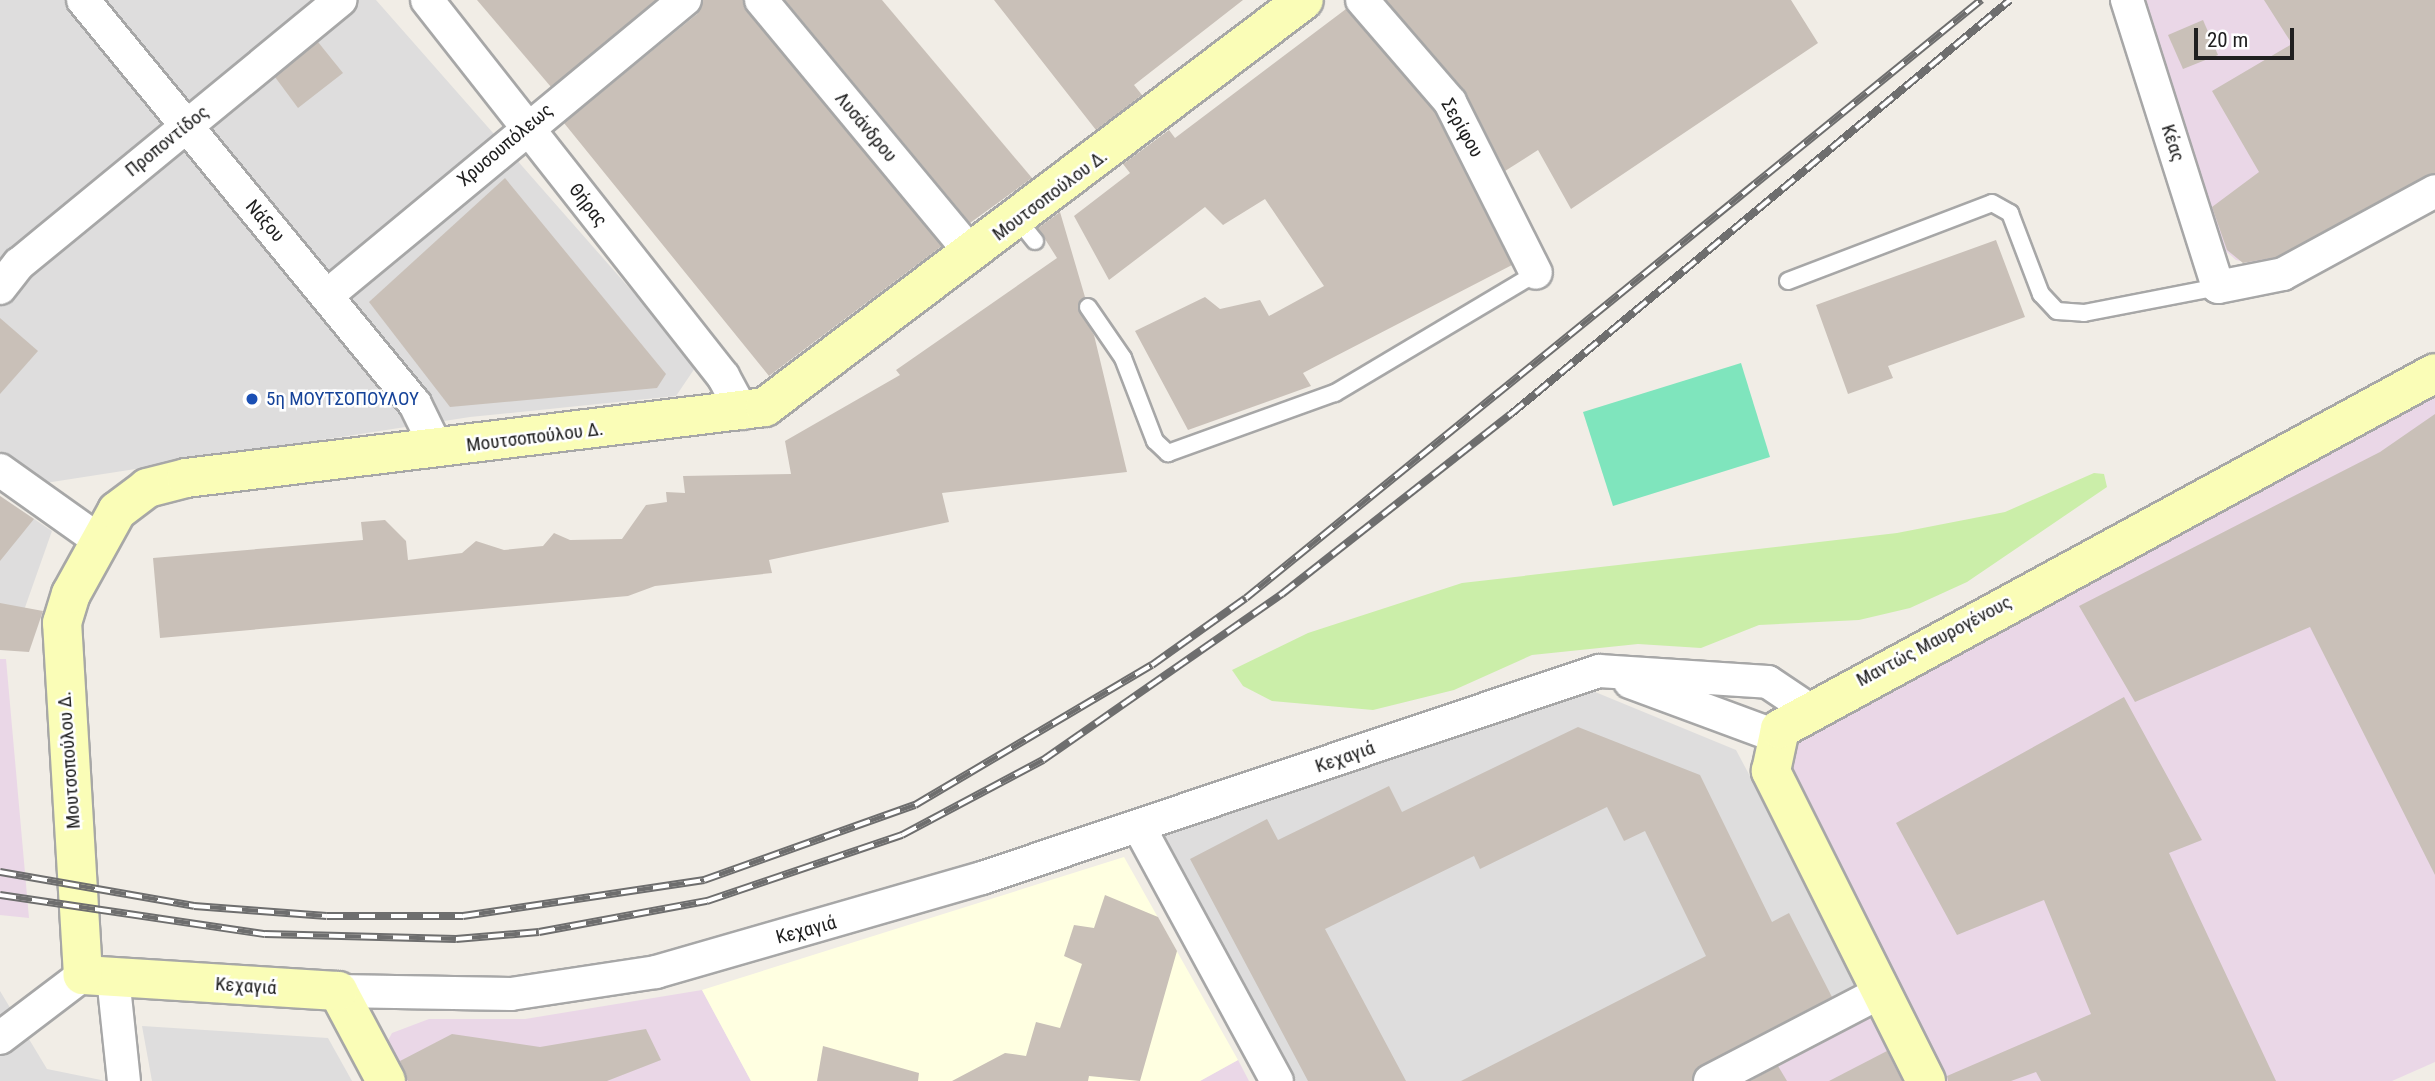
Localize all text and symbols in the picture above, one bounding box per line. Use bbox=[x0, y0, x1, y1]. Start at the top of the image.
scale bar bbox=[2197, 14, 2297, 58]
text: 20 m bbox=[2207, 28, 2248, 52]
street label: Λυσάνδρου bbox=[830, 87, 902, 167]
street label: Σερίφου bbox=[1436, 95, 1488, 161]
street label: Χρυσουπόλεως bbox=[453, 99, 557, 191]
street label: Προποντίδος bbox=[121, 100, 213, 182]
street label: Κέας bbox=[2156, 122, 2190, 164]
street label: Μουτσοπούλου Δ. bbox=[988, 144, 1112, 246]
street label: Θήρας bbox=[564, 179, 612, 231]
street label: Νάξου bbox=[241, 195, 289, 247]
place label: 5η ΜΟΥΤΣΟΠΟΥΛΟΥ bbox=[266, 388, 419, 410]
marker: 5η ΜΟΥΤΣΟΠΟΥΛΟΥ bbox=[244, 391, 260, 407]
street label: Μουτσοπούλου Δ. bbox=[465, 417, 605, 457]
street label: Μαντώς Μαυρογένους bbox=[1853, 590, 2015, 692]
street label: Μουτσοπούλου Δ. bbox=[53, 690, 85, 830]
street label: Κεχαγιά bbox=[1312, 736, 1378, 778]
street label: Κεχαγιά bbox=[773, 911, 839, 949]
street label: Κεχαγιά bbox=[215, 972, 277, 1000]

